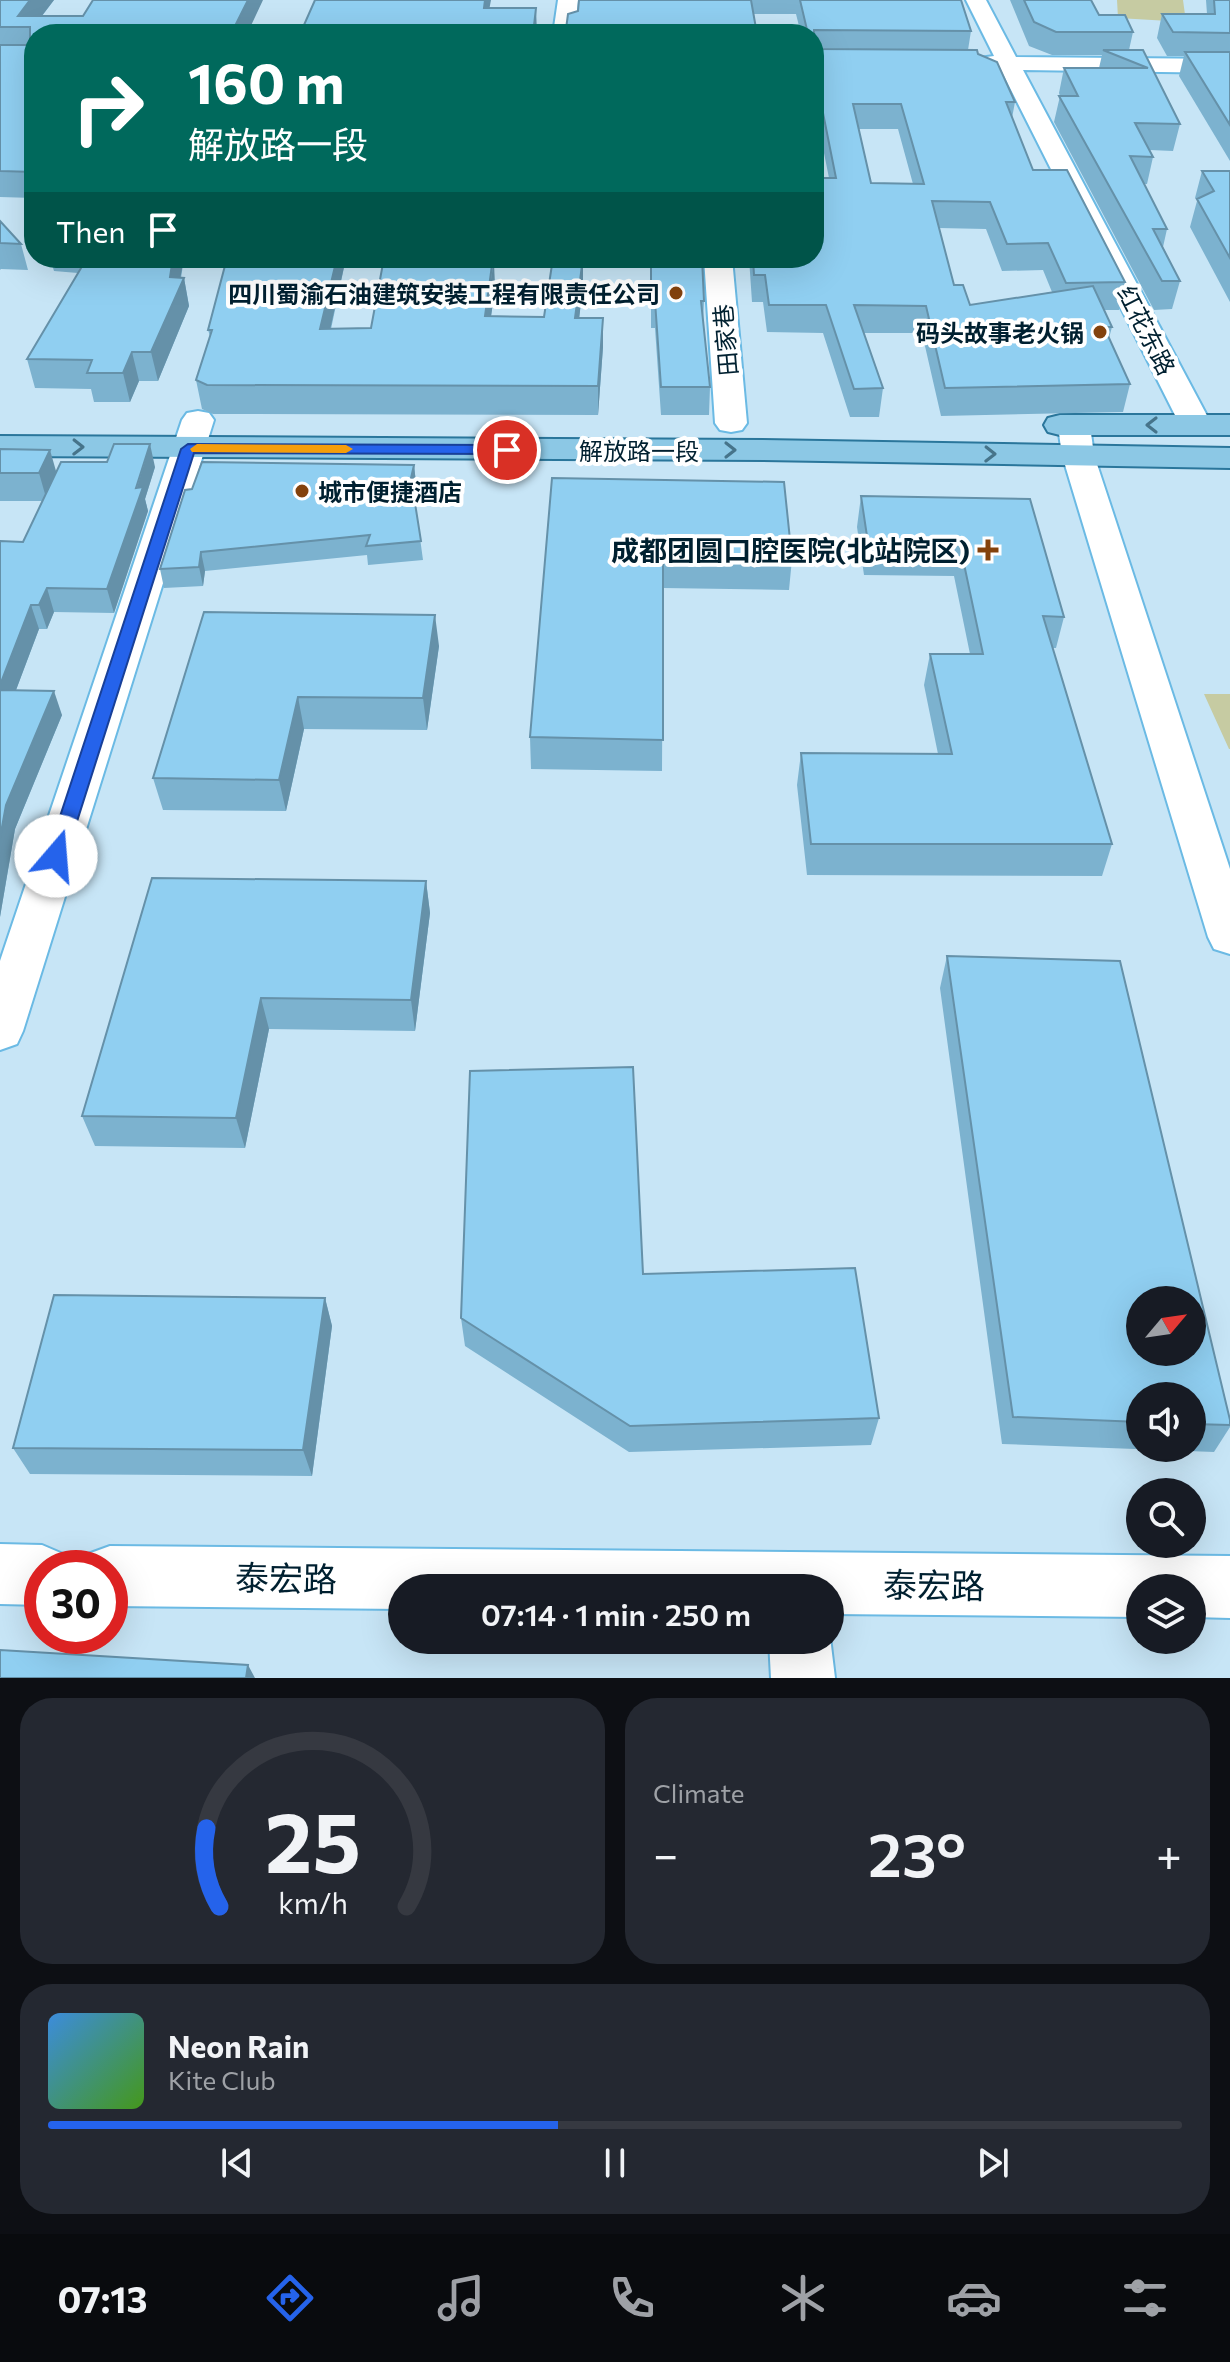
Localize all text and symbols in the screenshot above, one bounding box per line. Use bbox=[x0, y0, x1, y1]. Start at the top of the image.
text: 160 m bbox=[188, 47, 345, 116]
icon: right bbox=[56, 56, 160, 160]
text: 解放路一段 bbox=[188, 121, 368, 165]
icon: arrive bbox=[141, 208, 185, 252]
text: Then bbox=[56, 212, 125, 249]
place label: 四川蜀渝石油建筑安装工程有限责任公司 bbox=[228, 279, 660, 308]
street label: 红花东路 bbox=[1112, 281, 1182, 379]
marker: 四川蜀渝石油建筑安装工程有限责任公司 bbox=[667, 284, 685, 302]
street label: 田家巷 bbox=[707, 303, 743, 377]
place label: 码头故事老火锅 bbox=[916, 318, 1084, 347]
marker: 码头故事老火锅 bbox=[1091, 323, 1109, 341]
pin bbox=[473, 416, 541, 484]
one-way arrow bbox=[1145, 416, 1158, 434]
icon: arrive bbox=[485, 428, 529, 472]
street label: 解放路一段 bbox=[579, 436, 699, 465]
one-way arrow bbox=[72, 438, 85, 456]
one-way arrow bbox=[724, 441, 737, 459]
one-way arrow bbox=[984, 445, 997, 463]
place label: 城市便捷酒店 bbox=[318, 477, 462, 506]
marker: 城市便捷酒店 bbox=[293, 482, 311, 500]
place label: 成都团圆口腔医院(北站院区) bbox=[611, 533, 970, 567]
marker: 成都团圆口腔医院(北站院区) bbox=[977, 539, 999, 561]
position arrow bbox=[14, 814, 98, 898]
north arrow bbox=[1126, 1286, 1206, 1366]
map controls bbox=[1126, 1286, 1206, 1654]
button: sound bbox=[1126, 1382, 1206, 1462]
button: search bbox=[1126, 1478, 1206, 1558]
speed limit sign: 30 bbox=[24, 1550, 128, 1654]
street label: 泰宏路 bbox=[235, 1555, 337, 1599]
street label: 泰宏路 bbox=[883, 1562, 985, 1606]
button: layers bbox=[1126, 1574, 1206, 1654]
text: 07:14 · 1 min · 250 m bbox=[481, 1595, 751, 1632]
text: Climate bbox=[653, 1777, 745, 1808]
text: 25 bbox=[265, 1788, 360, 1890]
text: 23° bbox=[868, 1816, 966, 1889]
text: − bbox=[653, 1826, 678, 1880]
text: + bbox=[1156, 1826, 1182, 1880]
text: km/h bbox=[278, 1885, 347, 1920]
text: Neon Rain bbox=[168, 2027, 309, 2064]
text: Kite Club bbox=[168, 2064, 276, 2095]
icon: previous bbox=[215, 2141, 259, 2185]
icon: pause bbox=[593, 2141, 637, 2185]
icon: next bbox=[971, 2141, 1015, 2185]
icon: directions bbox=[262, 2270, 318, 2326]
icon: music bbox=[433, 2270, 489, 2326]
icon: phone bbox=[604, 2270, 660, 2326]
icon: climate bbox=[775, 2270, 831, 2326]
icon: car bbox=[946, 2270, 1002, 2326]
icon: filters bbox=[1117, 2270, 1173, 2326]
text: 07:13 bbox=[57, 2276, 148, 2320]

